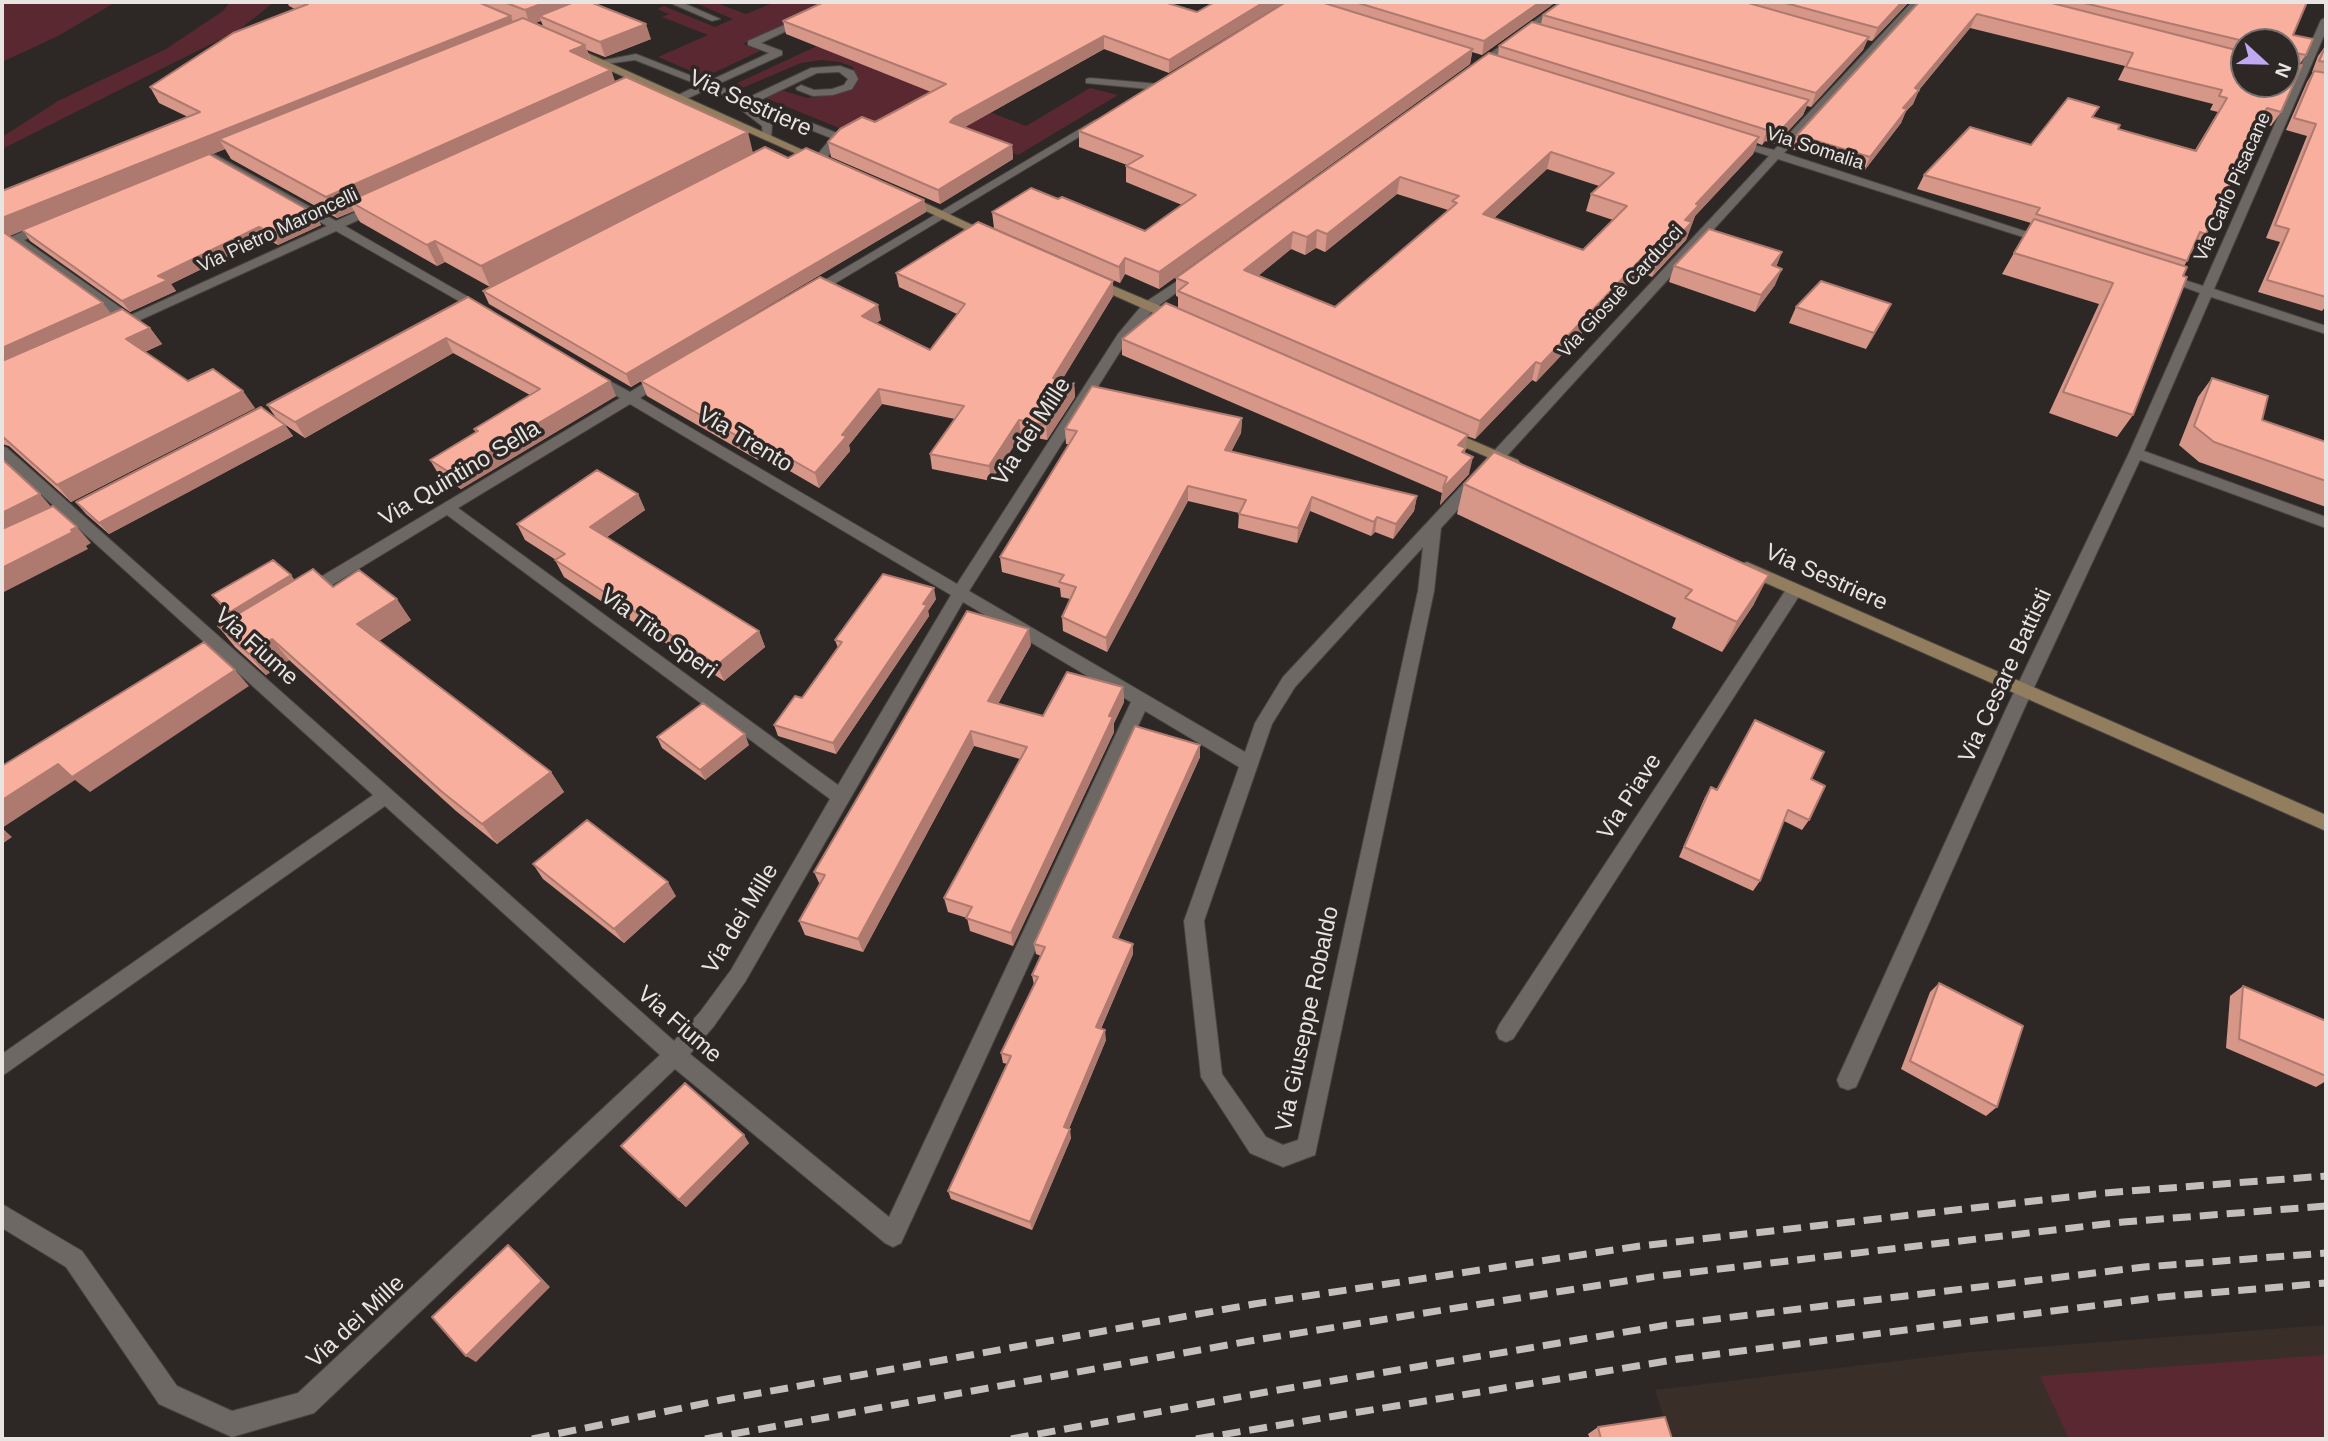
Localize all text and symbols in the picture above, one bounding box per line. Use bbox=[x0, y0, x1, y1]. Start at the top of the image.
north arrow bbox=[2230, 28, 2300, 98]
text: N bbox=[2271, 60, 2295, 81]
street label: Via Sestriere bbox=[684, 65, 816, 143]
street label: Via Carlo Pisacane bbox=[2190, 109, 2276, 265]
street label: Via Somalia bbox=[1763, 123, 1867, 175]
street label: Via Pietro Maroncelli bbox=[194, 184, 362, 278]
street label: Via Giosuè Carducci bbox=[1554, 221, 1688, 363]
street label: Via dei Mille bbox=[987, 373, 1077, 491]
street label: Via Trento bbox=[693, 401, 797, 479]
street label: Via Quintino Sella bbox=[375, 415, 545, 533]
street label: Via Sestriere bbox=[1760, 539, 1892, 617]
street label: Via Tito Speri bbox=[595, 583, 721, 685]
street label: Via Cesare Battisti bbox=[1954, 585, 2058, 767]
street label: Via Fiume bbox=[208, 602, 304, 692]
street label: Via Piave bbox=[1592, 749, 1668, 845]
street label: Via dei Mille bbox=[697, 859, 785, 979]
street label: Via Giuseppe Robaldo bbox=[1271, 904, 1345, 1134]
street label: Via Fiume bbox=[631, 981, 727, 1069]
street label: Via dei Mille bbox=[301, 1270, 411, 1374]

